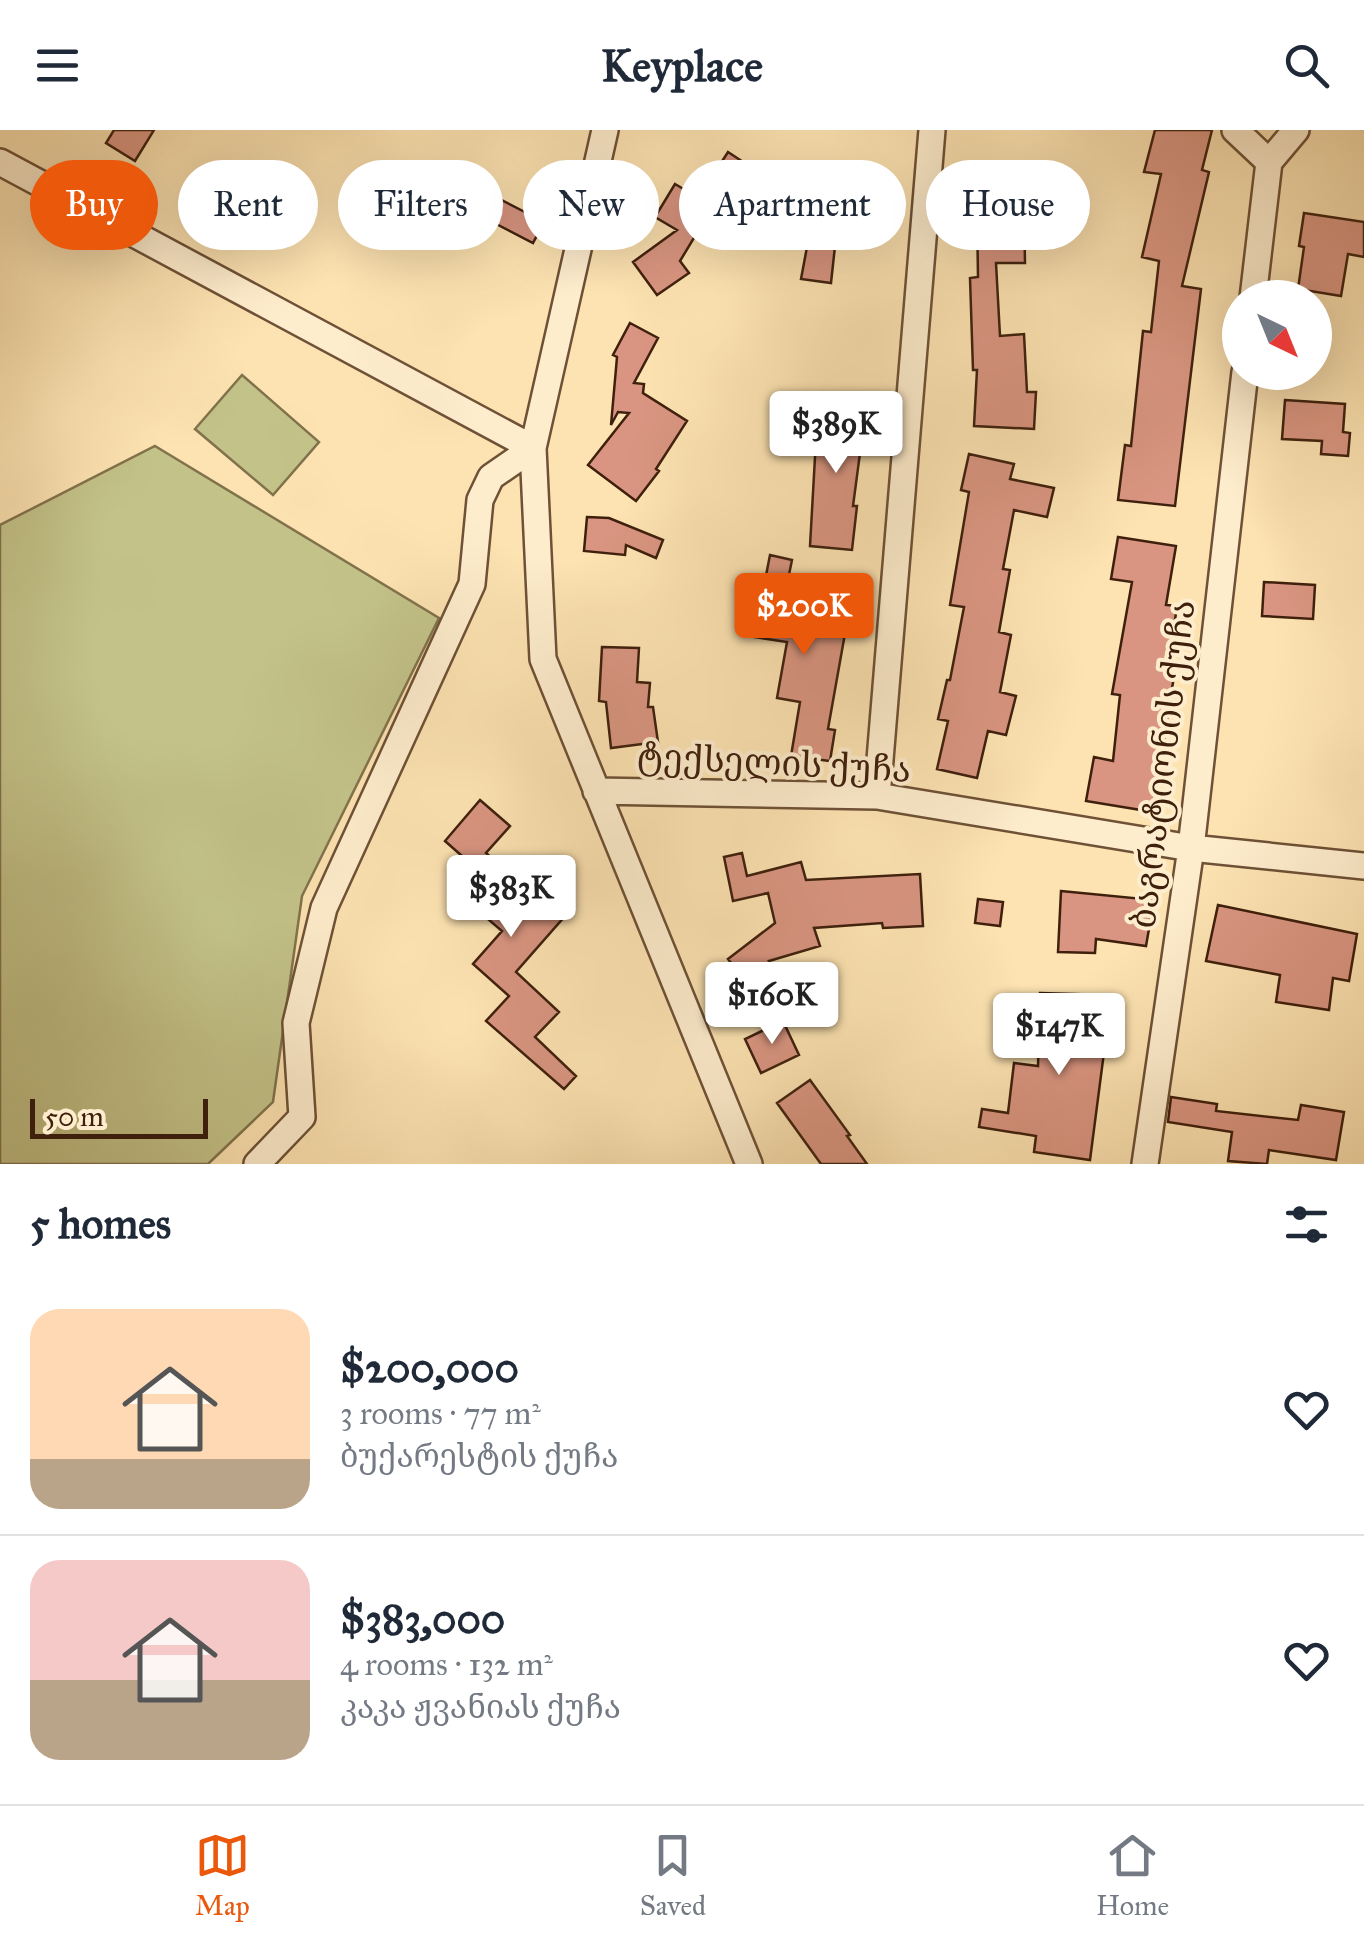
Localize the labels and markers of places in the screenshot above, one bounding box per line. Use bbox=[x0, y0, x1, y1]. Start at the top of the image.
pin: $389K bbox=[766, 391, 906, 476]
pin: $200K bbox=[734, 573, 874, 658]
pin: $383K bbox=[441, 855, 581, 940]
pin: $160K bbox=[702, 962, 842, 1047]
pin: $147K bbox=[989, 993, 1129, 1078]

